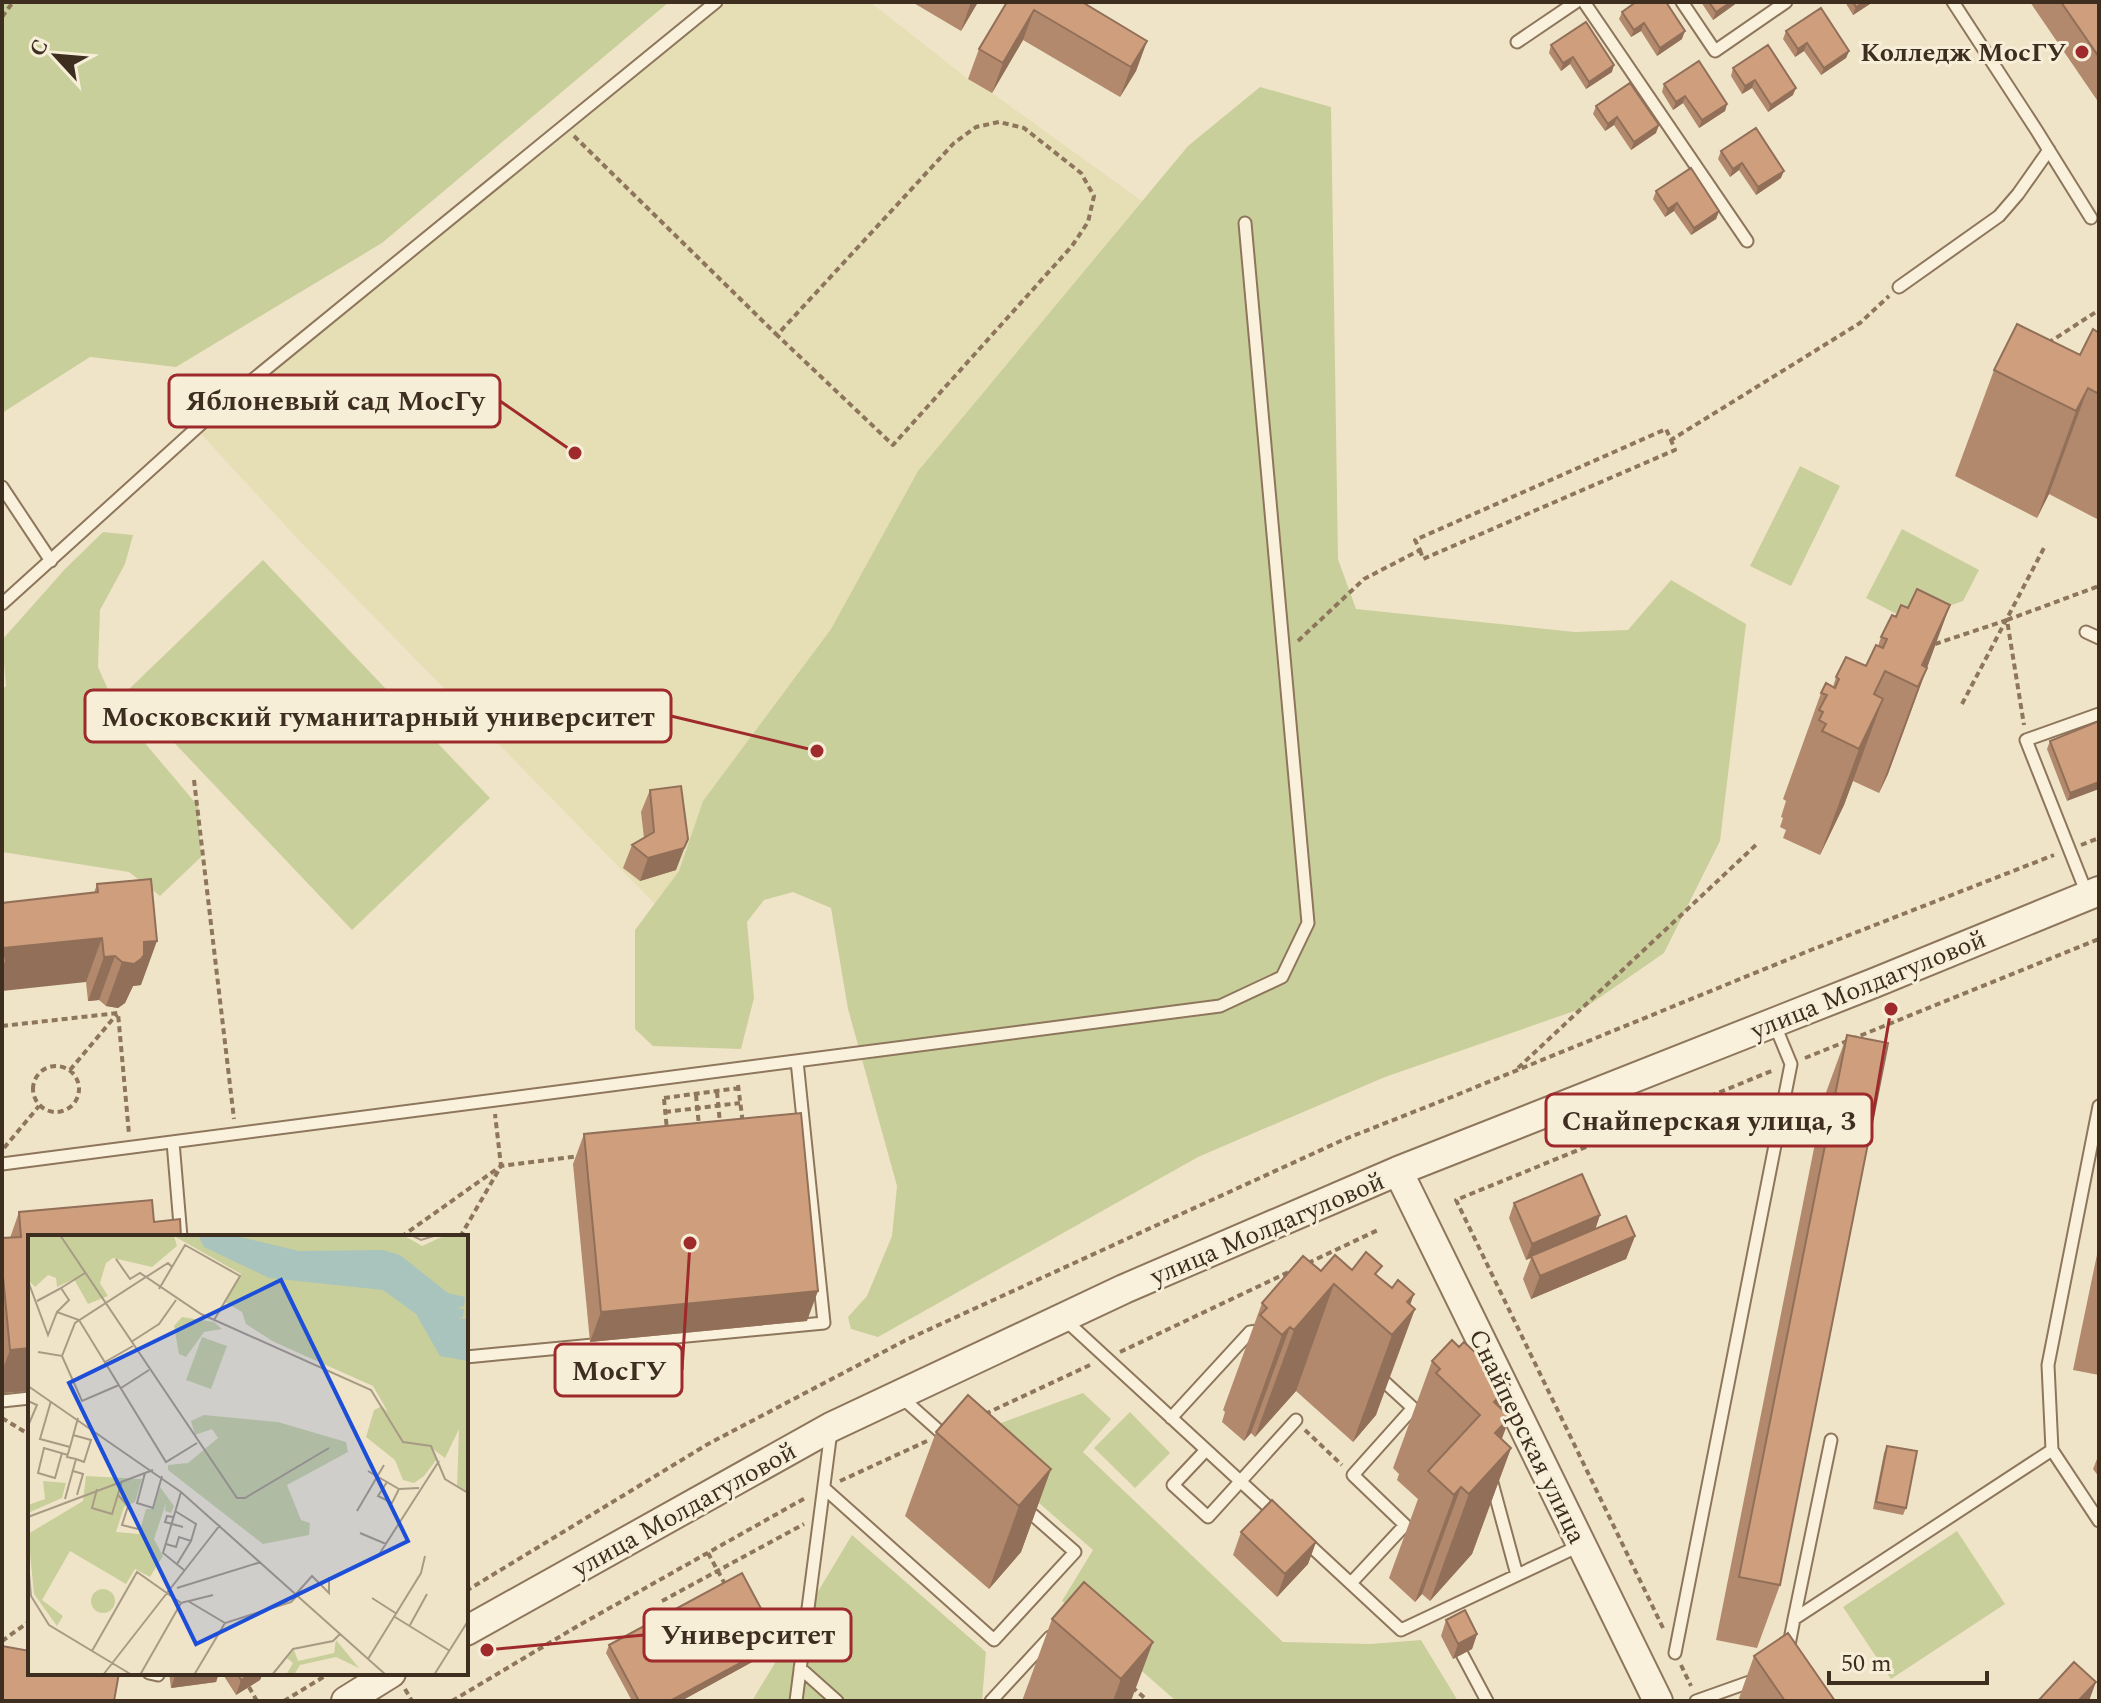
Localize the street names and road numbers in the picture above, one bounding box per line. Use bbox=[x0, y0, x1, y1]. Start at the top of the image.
street label: улица Молдагуловой bbox=[1743, 919, 1992, 1051]
street label: улица Молдагуловой bbox=[1143, 1161, 1391, 1297]
street label: Снайперская улица bbox=[1458, 1322, 1597, 1551]
street label: улица Молдагуловой bbox=[564, 1431, 804, 1589]

